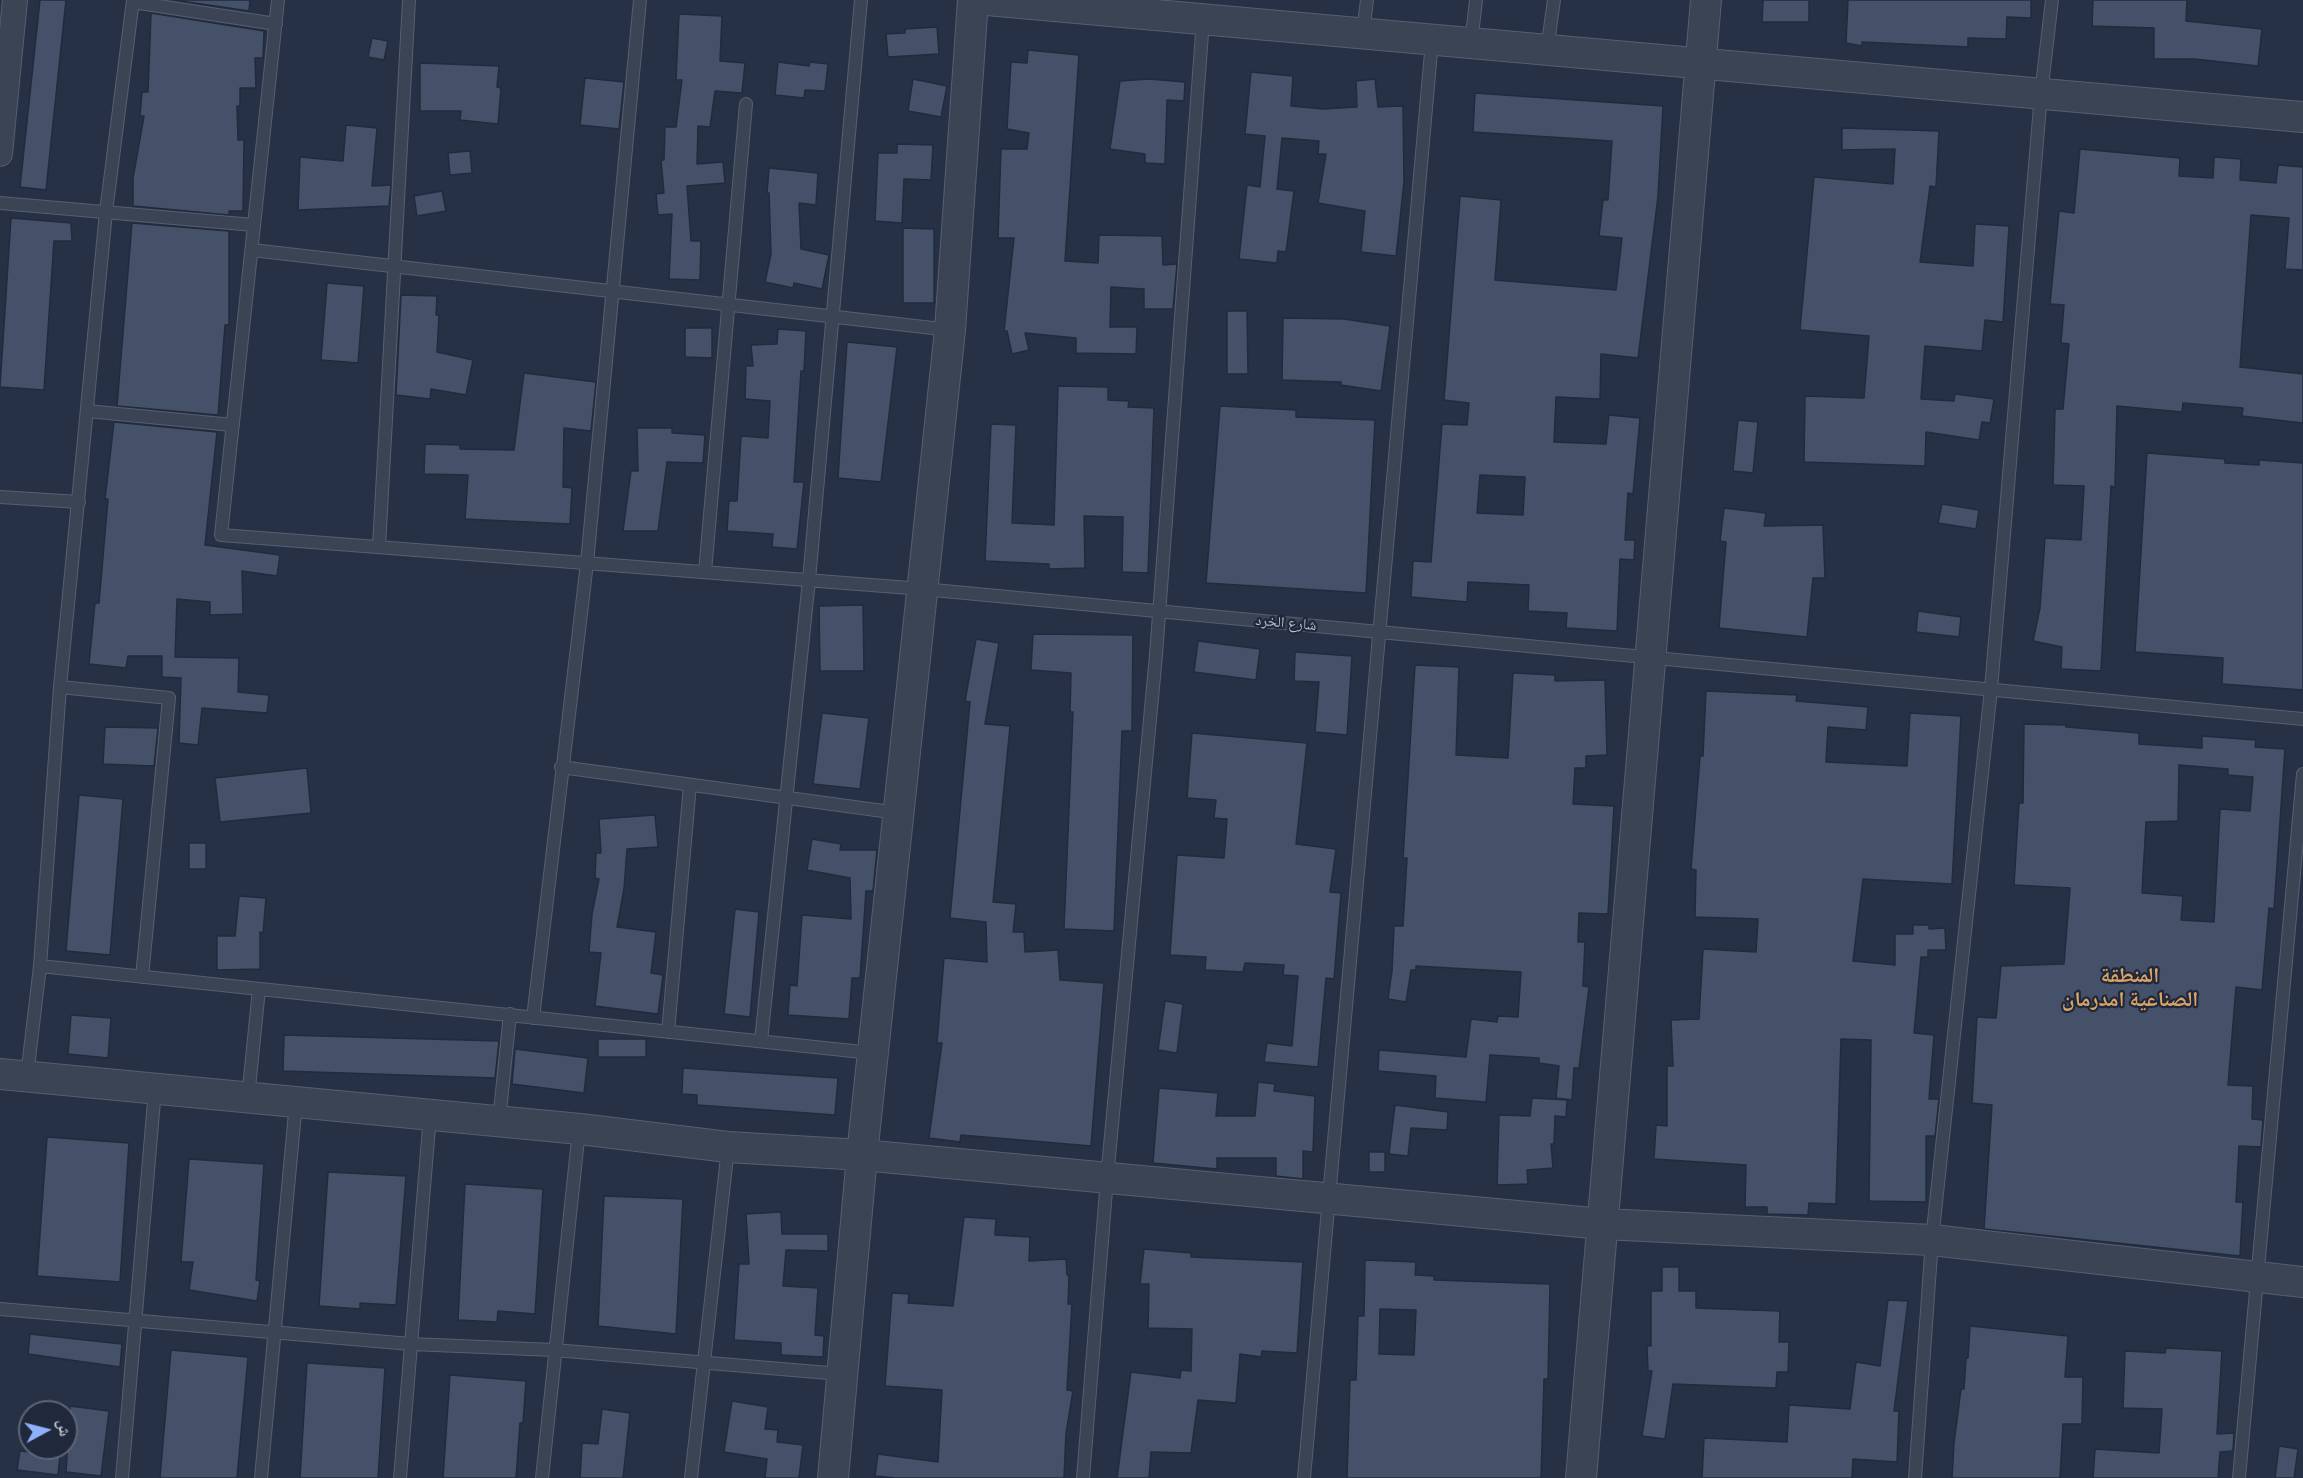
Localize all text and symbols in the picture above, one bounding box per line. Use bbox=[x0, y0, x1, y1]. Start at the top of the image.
street label: شارع الخرد bbox=[1255, 611, 1317, 635]
district label: المنطقة الصناعية امدرمان bbox=[2062, 963, 2198, 1013]
north arrow bbox=[18, 1400, 78, 1460]
text: ش bbox=[54, 1418, 75, 1438]

